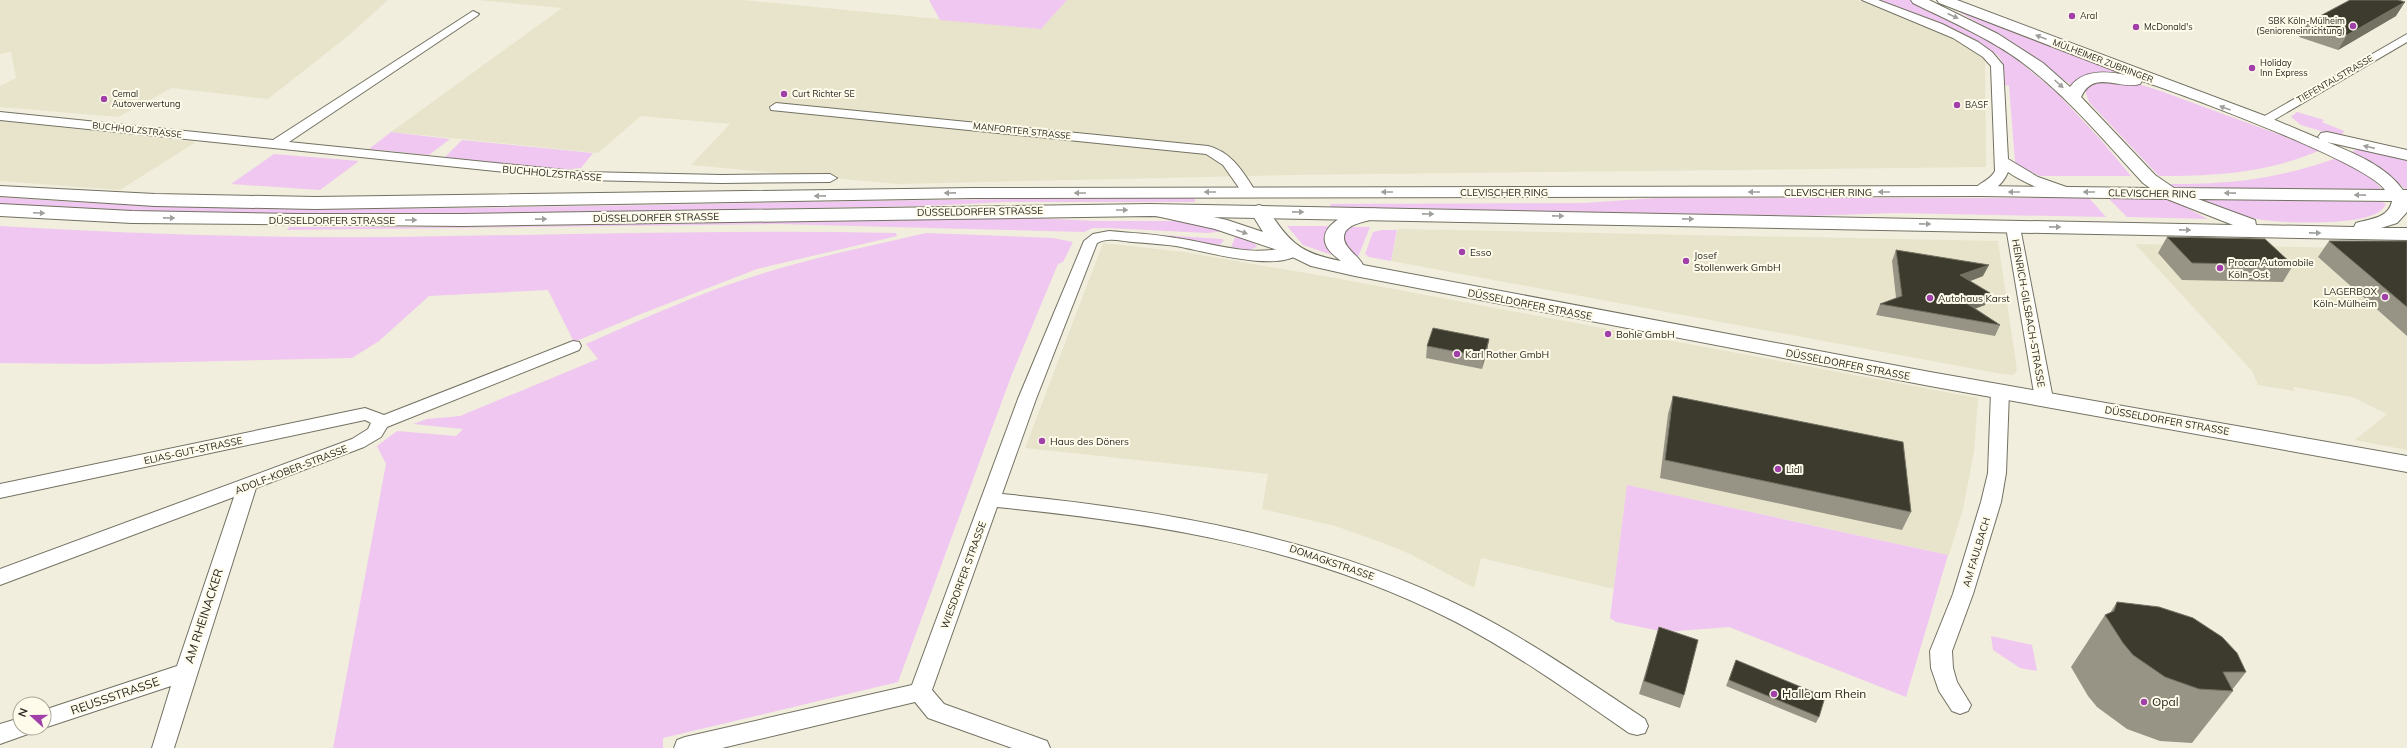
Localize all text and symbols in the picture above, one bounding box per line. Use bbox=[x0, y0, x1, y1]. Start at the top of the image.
place label: Aral bbox=[2080, 10, 2097, 21]
marker: Aral bbox=[2067, 11, 2077, 21]
one-way arrow bbox=[1948, 13, 1959, 19]
place label: SBK Köln-Mülheim (Senioreneinrichtung) bbox=[2256, 15, 2345, 36]
place label: McDonald's bbox=[2144, 21, 2193, 32]
marker: SBK Köln-Mülheim (Senioreneinrichtung) bbox=[2348, 21, 2358, 31]
marker: McDonald's bbox=[2131, 22, 2141, 32]
one-way arrow bbox=[2034, 34, 2046, 40]
street label: MÜLHEIMER ZUBRINGER bbox=[2051, 36, 2155, 85]
street label: TIEFENTALSTRASSE bbox=[2295, 52, 2375, 105]
place label: Holiday Inn Express bbox=[2260, 57, 2308, 78]
marker: Holiday Inn Express bbox=[2247, 63, 2257, 73]
one-way arrow bbox=[2053, 80, 2064, 89]
place label: Cemal Autoverwertung bbox=[112, 88, 180, 109]
place label: Curt Richter SE bbox=[792, 88, 855, 99]
marker: Curt Richter SE bbox=[779, 89, 789, 99]
marker: Cemal Autoverwertung bbox=[99, 94, 109, 104]
place label: BASF bbox=[1965, 99, 1988, 110]
marker: BASF bbox=[1952, 100, 1962, 110]
one-way arrow bbox=[2219, 105, 2231, 111]
street label: BUCHHOLZSTRASSE bbox=[92, 119, 182, 140]
street label: MANFORTER STRASSE bbox=[973, 120, 1072, 141]
one-way arrow bbox=[2363, 143, 2375, 149]
street label: BUCHHOLZSTRASSE bbox=[502, 163, 602, 184]
street label: CLEVISCHER RING bbox=[1460, 186, 1548, 199]
street label: CLEVISCHER RING bbox=[1784, 186, 1872, 199]
street label: CLEVISCHER RING bbox=[2108, 186, 2196, 201]
one-way arrow bbox=[2008, 188, 2020, 195]
one-way arrow bbox=[1074, 189, 1086, 196]
one-way arrow bbox=[1203, 189, 1216, 195]
one-way arrow bbox=[1380, 189, 1393, 195]
one-way arrow bbox=[1747, 189, 1760, 195]
one-way arrow bbox=[1877, 189, 1890, 195]
one-way arrow bbox=[2082, 189, 2095, 195]
one-way arrow bbox=[944, 190, 956, 197]
one-way arrow bbox=[2223, 190, 2236, 196]
one-way arrow bbox=[814, 192, 826, 199]
one-way arrow bbox=[2353, 192, 2366, 198]
street label: DÜSSELDORFER STRASSE bbox=[917, 204, 1043, 219]
one-way arrow bbox=[1116, 207, 1129, 213]
one-way arrow bbox=[33, 209, 45, 216]
one-way arrow bbox=[1292, 209, 1305, 215]
street label: DÜSSELDORFER STRASSE bbox=[593, 210, 719, 225]
one-way arrow bbox=[1422, 211, 1435, 217]
one-way arrow bbox=[1552, 213, 1565, 219]
street label: DÜSSELDORFER STRASSE bbox=[269, 214, 395, 227]
one-way arrow bbox=[163, 215, 176, 221]
one-way arrow bbox=[535, 216, 548, 222]
one-way arrow bbox=[1682, 216, 1695, 222]
one-way arrow bbox=[405, 217, 418, 223]
one-way arrow bbox=[1919, 221, 1931, 228]
one-way arrow bbox=[2049, 224, 2061, 231]
one-way arrow bbox=[2179, 227, 2192, 233]
one-way arrow bbox=[1237, 229, 1249, 235]
one-way arrow bbox=[2309, 229, 2321, 236]
street label: HEINRICH-GILSBACH-STRASSE bbox=[2009, 238, 2048, 388]
place label: Esso bbox=[1470, 246, 1492, 259]
marker: Esso bbox=[1457, 247, 1467, 257]
place label: Josef Stollenwerk GmbH bbox=[1694, 249, 1781, 274]
marker: Josef Stollenwerk GmbH bbox=[1681, 256, 1691, 266]
place label: Procar Automobile Köln-Ost bbox=[2228, 256, 2314, 281]
marker: Procar Automobile Köln-Ost bbox=[2215, 263, 2225, 273]
place label: LAGERBOX Köln-Mülheim bbox=[2313, 285, 2377, 310]
street label: DÜSSELDORFER STRASSE bbox=[1467, 286, 1593, 323]
place label: Autohaus Karst bbox=[1938, 292, 2010, 305]
marker: LAGERBOX Köln-Mülheim bbox=[2380, 292, 2390, 302]
marker: Autohaus Karst bbox=[1925, 293, 1935, 303]
place label: Bohle GmbH bbox=[1616, 328, 1675, 341]
marker: Bohle GmbH bbox=[1603, 329, 1613, 339]
street label: DÜSSELDORFER STRASSE bbox=[1785, 346, 1911, 383]
place label: Karl Rother GmbH bbox=[1465, 348, 1549, 361]
marker: Karl Rother GmbH bbox=[1452, 349, 1462, 359]
street label: DÜSSELDORFER STRASSE bbox=[2104, 403, 2230, 438]
street label: ELIAS-GUT-STRASSE bbox=[143, 434, 244, 467]
place label: Haus des Döners bbox=[1050, 435, 1129, 448]
marker: Haus des Döners bbox=[1037, 436, 1047, 446]
street label: ADOLF-KOBER-STRASSE bbox=[233, 442, 349, 497]
place label: Lidl bbox=[1786, 463, 1802, 476]
marker: Lidl bbox=[1773, 464, 1783, 474]
street label: AM FAULBACH bbox=[1960, 516, 1993, 589]
street label: WIESDORFER STRASSE bbox=[938, 520, 989, 631]
street label: DOMAGKSTRASSE bbox=[1288, 542, 1376, 583]
street label: AM RHEINACKER bbox=[181, 567, 226, 665]
street label: REUSSSTRASSE bbox=[69, 673, 161, 718]
place label: Halle am Rhein bbox=[1782, 686, 1866, 701]
marker: Halle am Rhein bbox=[1769, 689, 1779, 699]
place label: Opal bbox=[2152, 694, 2179, 709]
north arrow bbox=[12, 696, 52, 736]
marker: Opal bbox=[2139, 697, 2149, 707]
text: N bbox=[15, 706, 31, 719]

